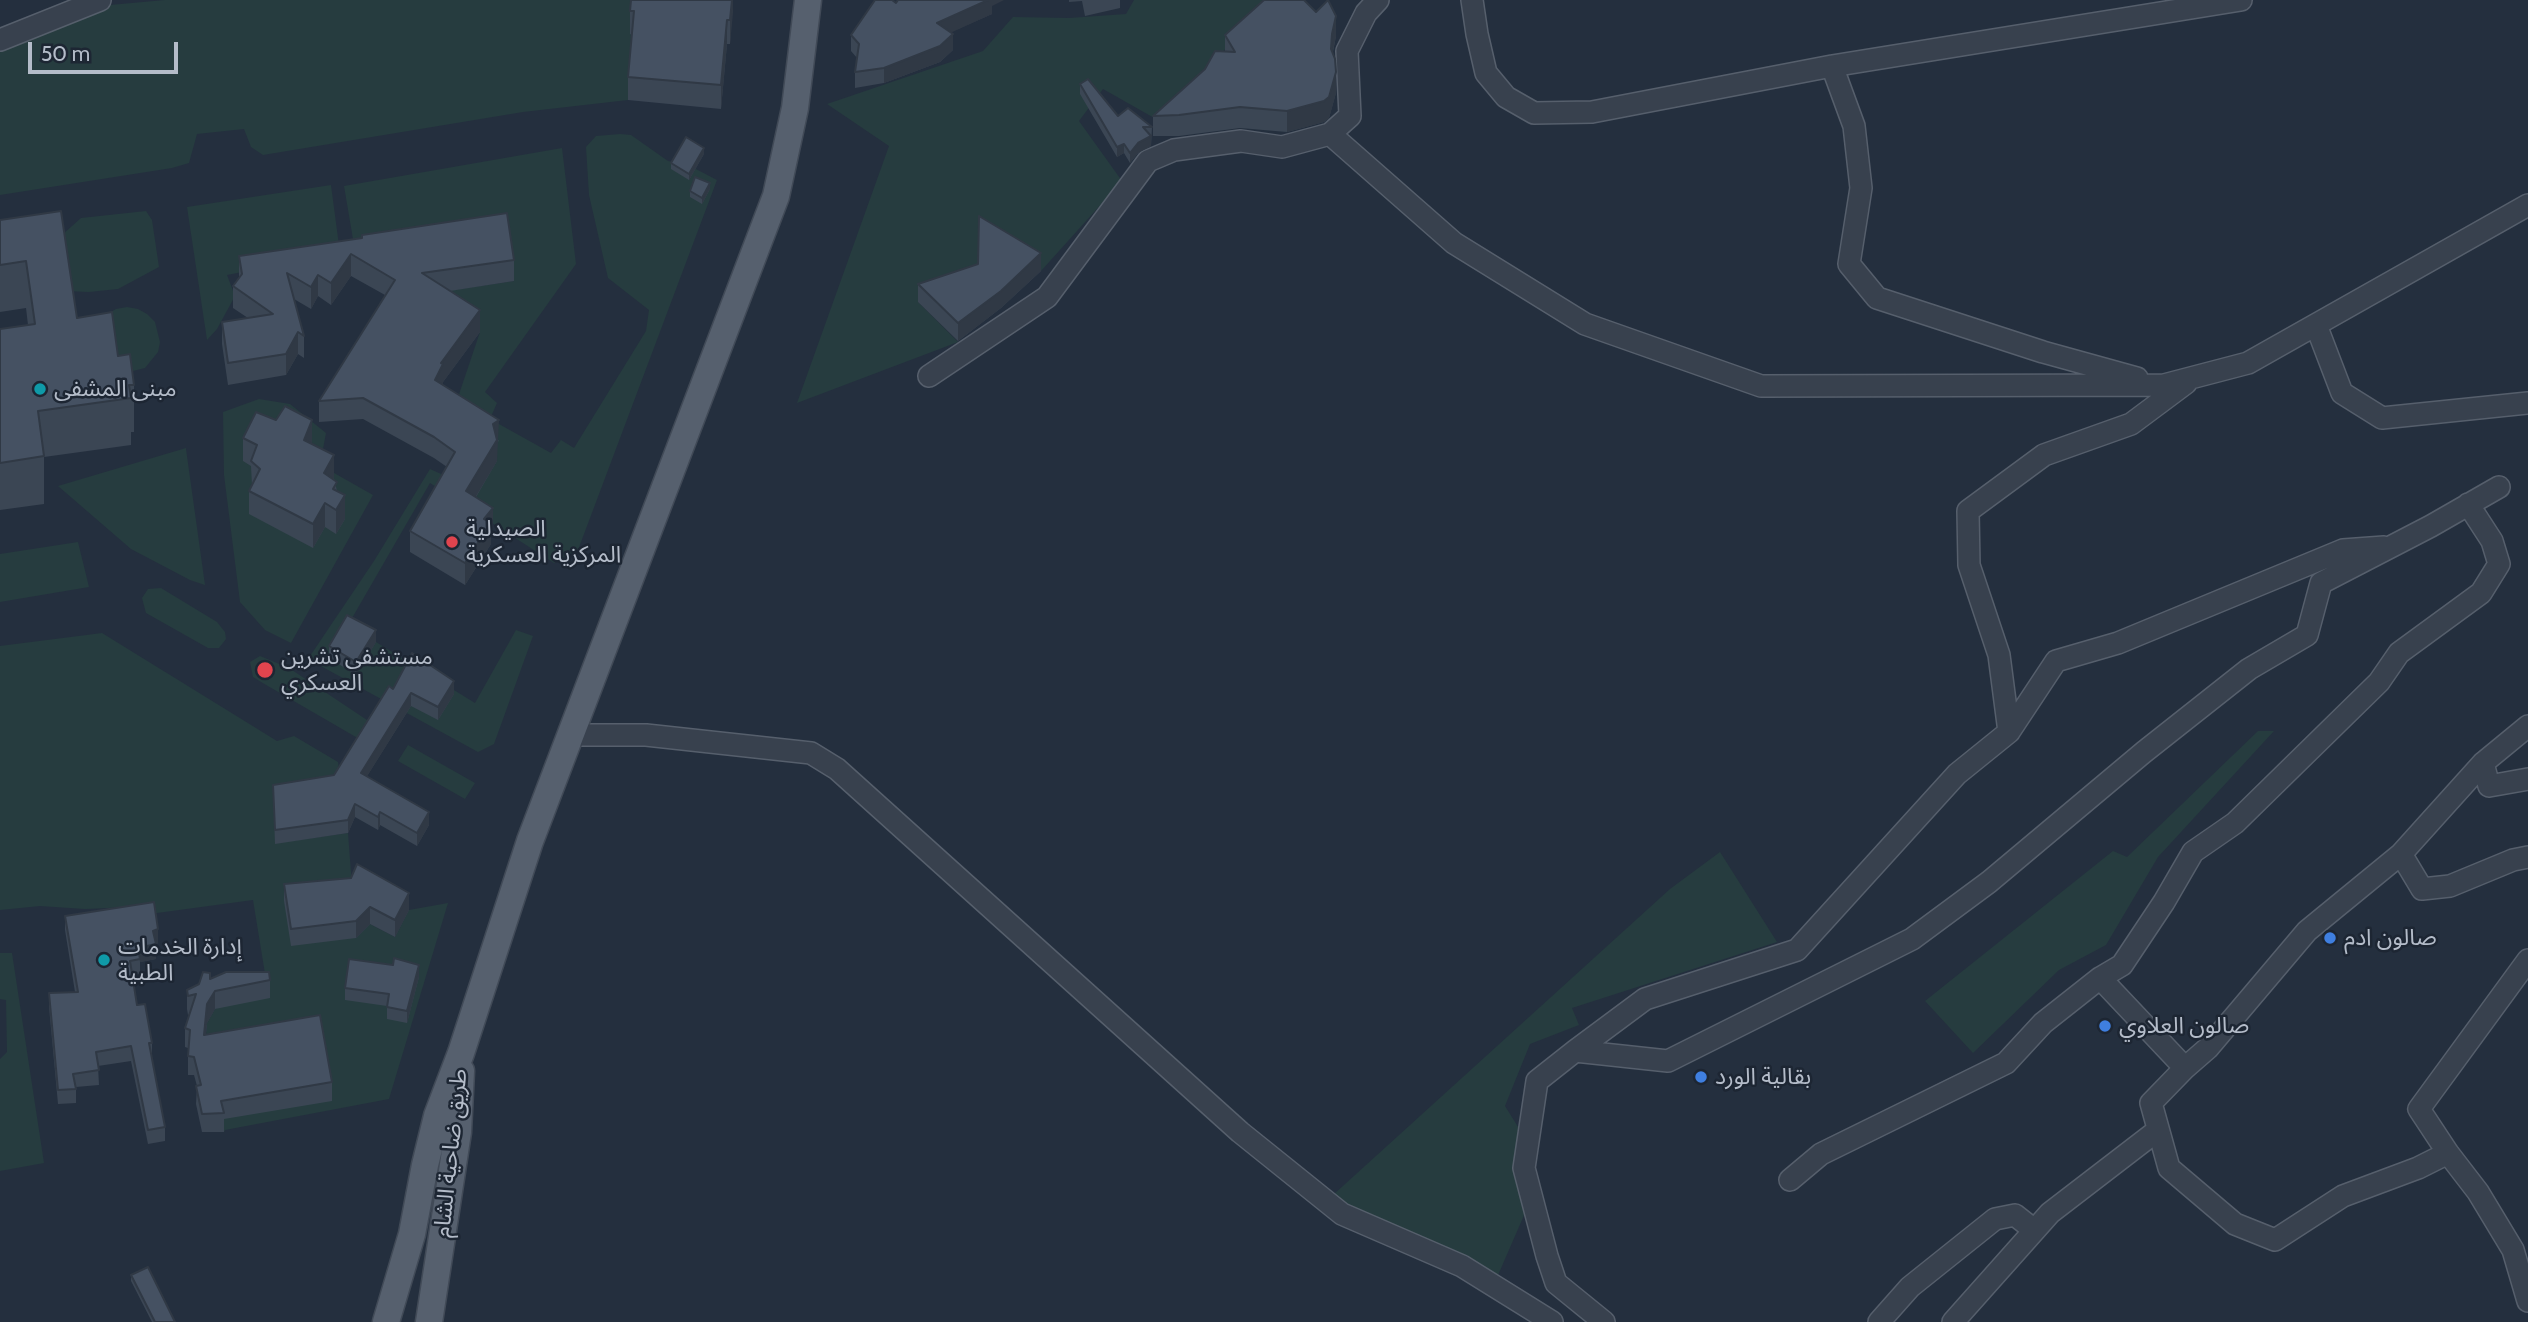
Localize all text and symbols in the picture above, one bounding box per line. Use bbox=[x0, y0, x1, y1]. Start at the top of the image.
scale bar bbox=[32, 28, 182, 72]
text: 50 m bbox=[41, 41, 90, 66]
place label: مبنى المشفى bbox=[54, 375, 177, 403]
marker: مبنى المشفى bbox=[32, 381, 48, 397]
place label: الصيدلية المركزية العسكرية bbox=[466, 515, 621, 569]
marker: الصيدلية المركزية العسكرية bbox=[444, 534, 460, 550]
place label: مستشفى تشرين العسكري bbox=[281, 643, 433, 697]
marker: مستشفى تشرين العسكري bbox=[255, 660, 275, 680]
place label: صالون ادم bbox=[2344, 924, 2437, 952]
marker: صالون ادم bbox=[2322, 930, 2338, 946]
place label: إدارة الخدمات الطبية bbox=[118, 933, 242, 987]
marker: إدارة الخدمات الطبية bbox=[96, 952, 112, 968]
place label: صالون العلاوي bbox=[2119, 1012, 2249, 1040]
marker: صالون العلاوي bbox=[2097, 1018, 2113, 1034]
place label: بقالية الورد bbox=[1715, 1063, 1811, 1091]
street label: طريق ضاحية الشام bbox=[428, 1067, 474, 1239]
marker: بقالية الورد bbox=[1693, 1069, 1709, 1085]

